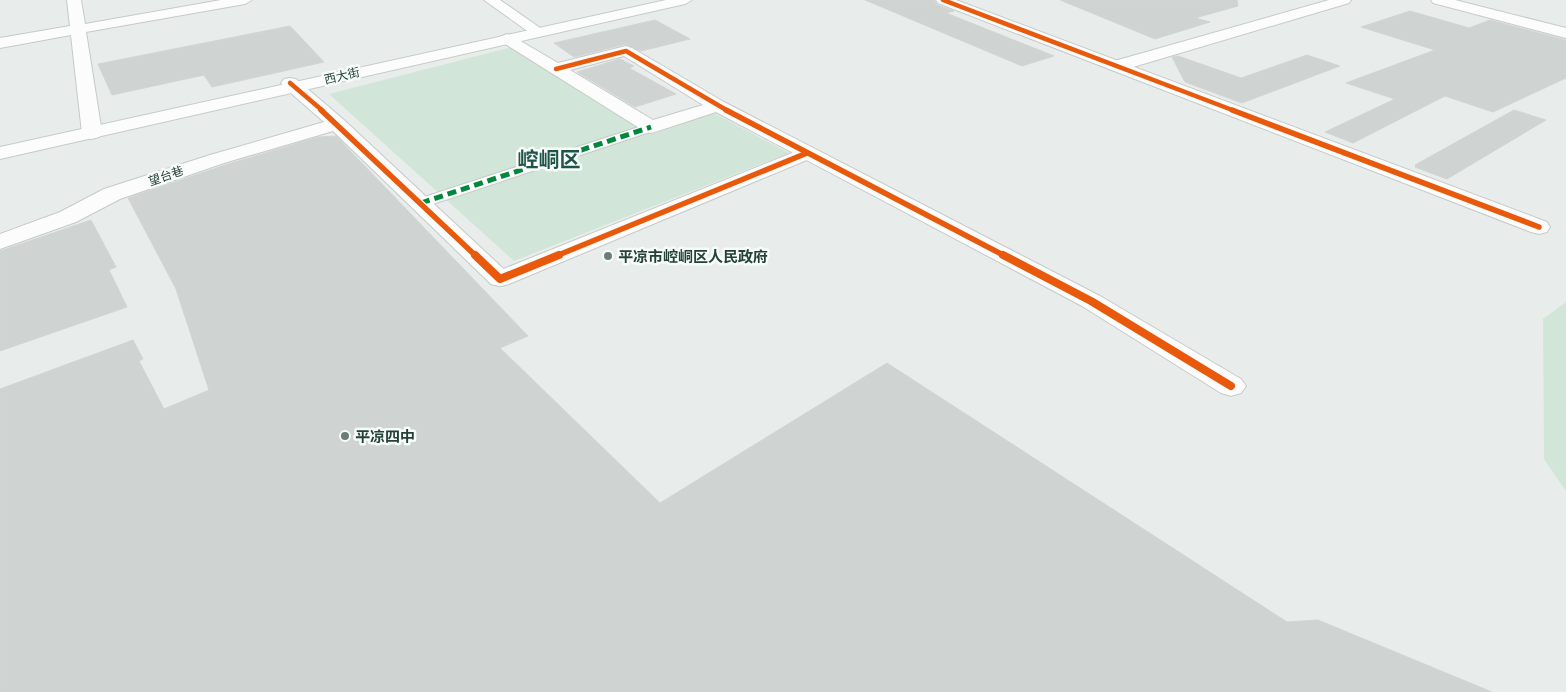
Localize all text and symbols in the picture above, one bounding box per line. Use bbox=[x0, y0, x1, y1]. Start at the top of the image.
street label: 西大街 bbox=[323, 64, 361, 88]
district label: 崆峒区 bbox=[518, 146, 581, 173]
street label: 望台巷 bbox=[146, 163, 186, 189]
place label: 平凉市崆峒区人民政府 bbox=[618, 247, 768, 266]
marker: 平凉市崆峒区人民政府 bbox=[602, 250, 614, 262]
place label: 平凉四中 bbox=[355, 427, 415, 446]
marker: 平凉四中 bbox=[339, 430, 351, 442]

